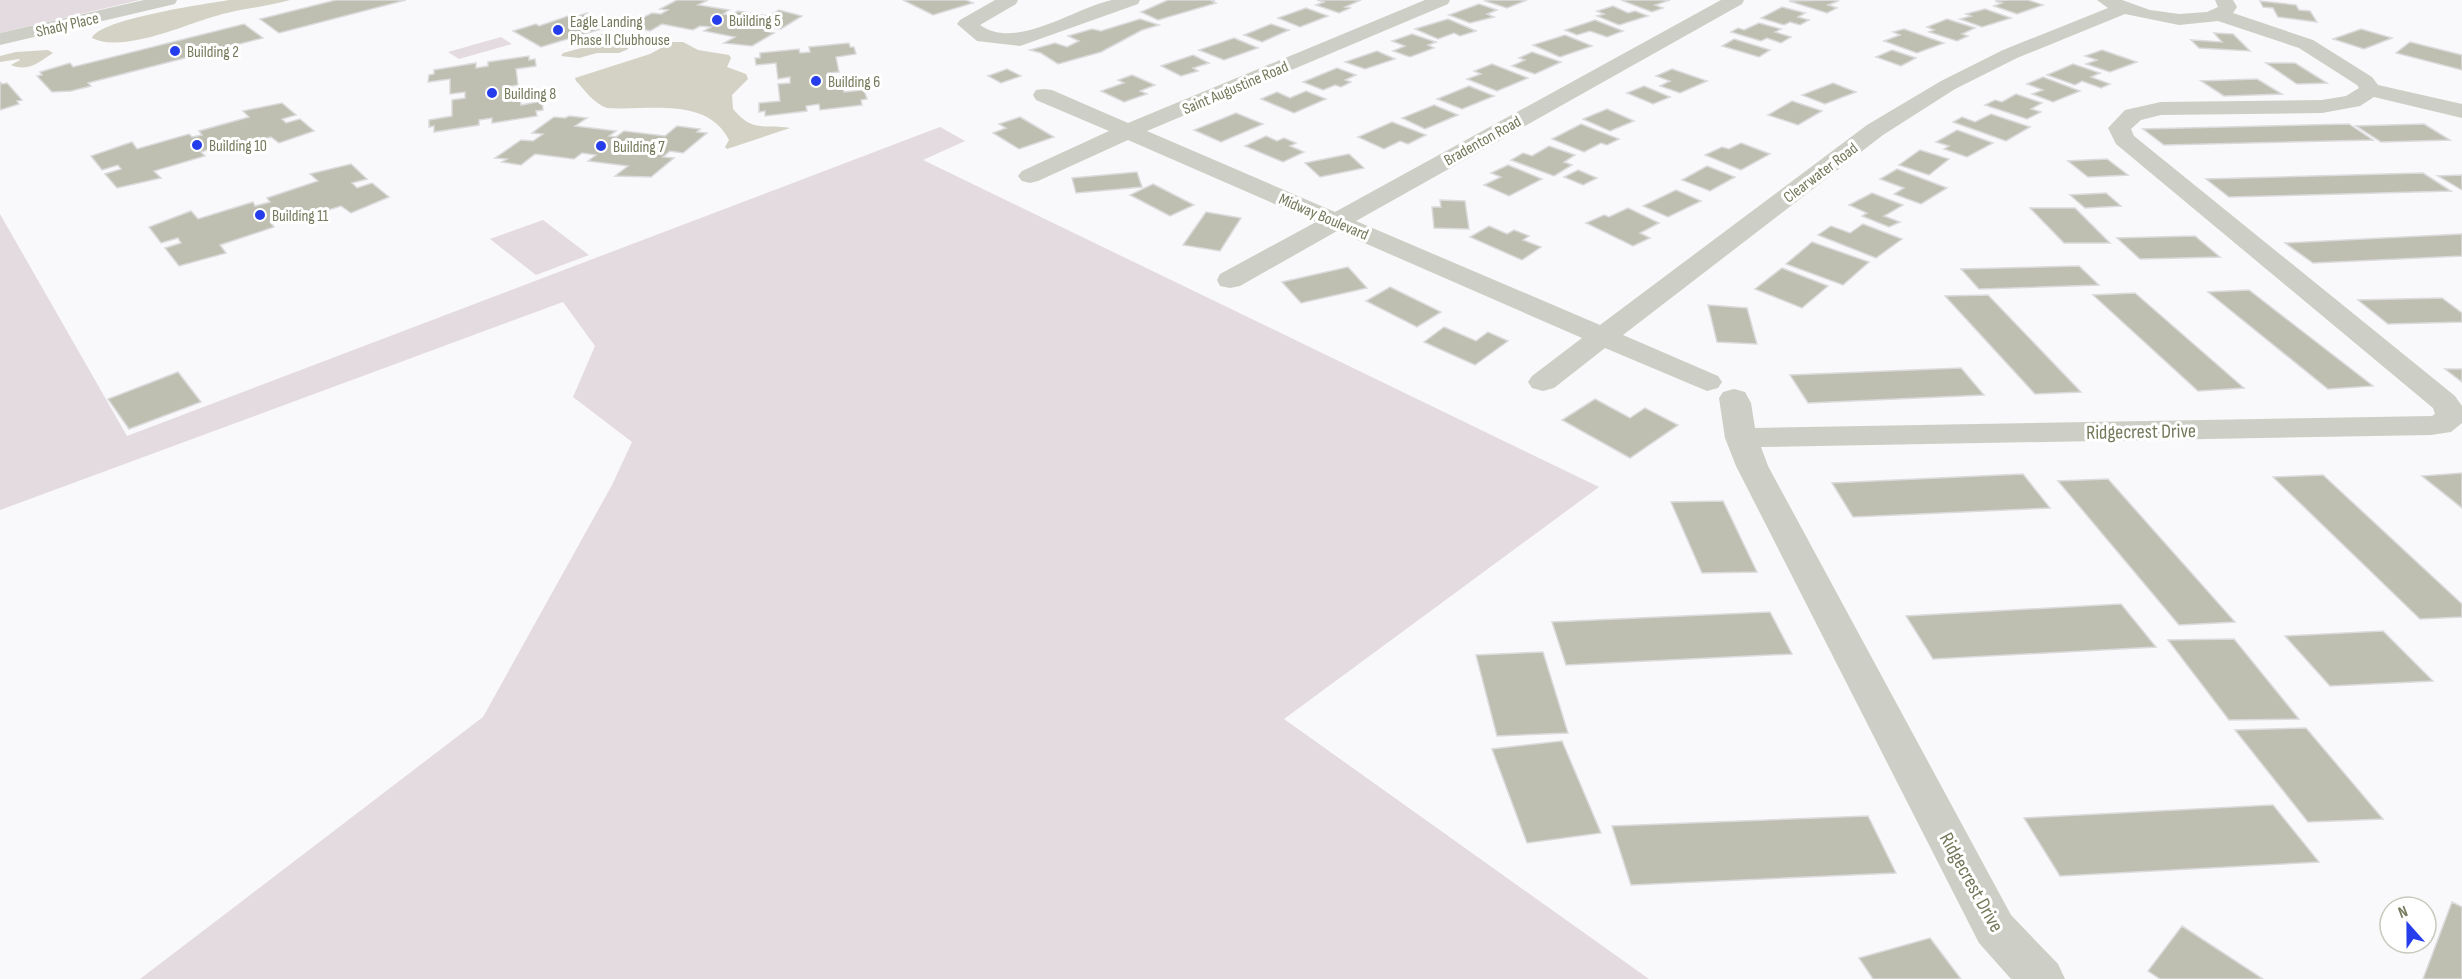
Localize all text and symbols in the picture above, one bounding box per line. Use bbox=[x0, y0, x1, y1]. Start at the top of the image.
street label: Shady Place bbox=[34, 9, 101, 42]
place label: Building 5 bbox=[729, 12, 781, 31]
place label: Eagle Landing Phase II Clubhouse bbox=[570, 13, 670, 50]
marker: Building 5 bbox=[710, 13, 724, 27]
marker: Eagle Landing Phase II Clubhouse bbox=[551, 23, 565, 37]
place label: Building 2 bbox=[187, 43, 239, 62]
marker: Building 2 bbox=[168, 44, 182, 58]
street label: Saint Augustine Road bbox=[1180, 58, 1291, 119]
place label: Building 6 bbox=[828, 73, 880, 92]
marker: Building 6 bbox=[809, 74, 823, 88]
place label: Building 8 bbox=[504, 85, 556, 104]
marker: Building 8 bbox=[485, 86, 499, 100]
street label: Bradenton Road bbox=[1441, 112, 1525, 170]
place label: Building 10 bbox=[209, 137, 267, 156]
marker: Building 10 bbox=[190, 138, 204, 152]
place label: Building 7 bbox=[613, 138, 665, 157]
marker: Building 7 bbox=[594, 139, 608, 153]
street label: Clearwater Road bbox=[1780, 139, 1862, 207]
street label: Midway Boulevard bbox=[1276, 190, 1371, 245]
place label: Building 11 bbox=[272, 207, 329, 226]
marker: Building 11 bbox=[253, 208, 267, 222]
street label: Ridgecrest Drive bbox=[2086, 419, 2196, 445]
street label: Ridgecrest Drive bbox=[1934, 829, 2008, 936]
north arrow bbox=[2378, 895, 2438, 955]
text: N bbox=[2396, 902, 2411, 923]

